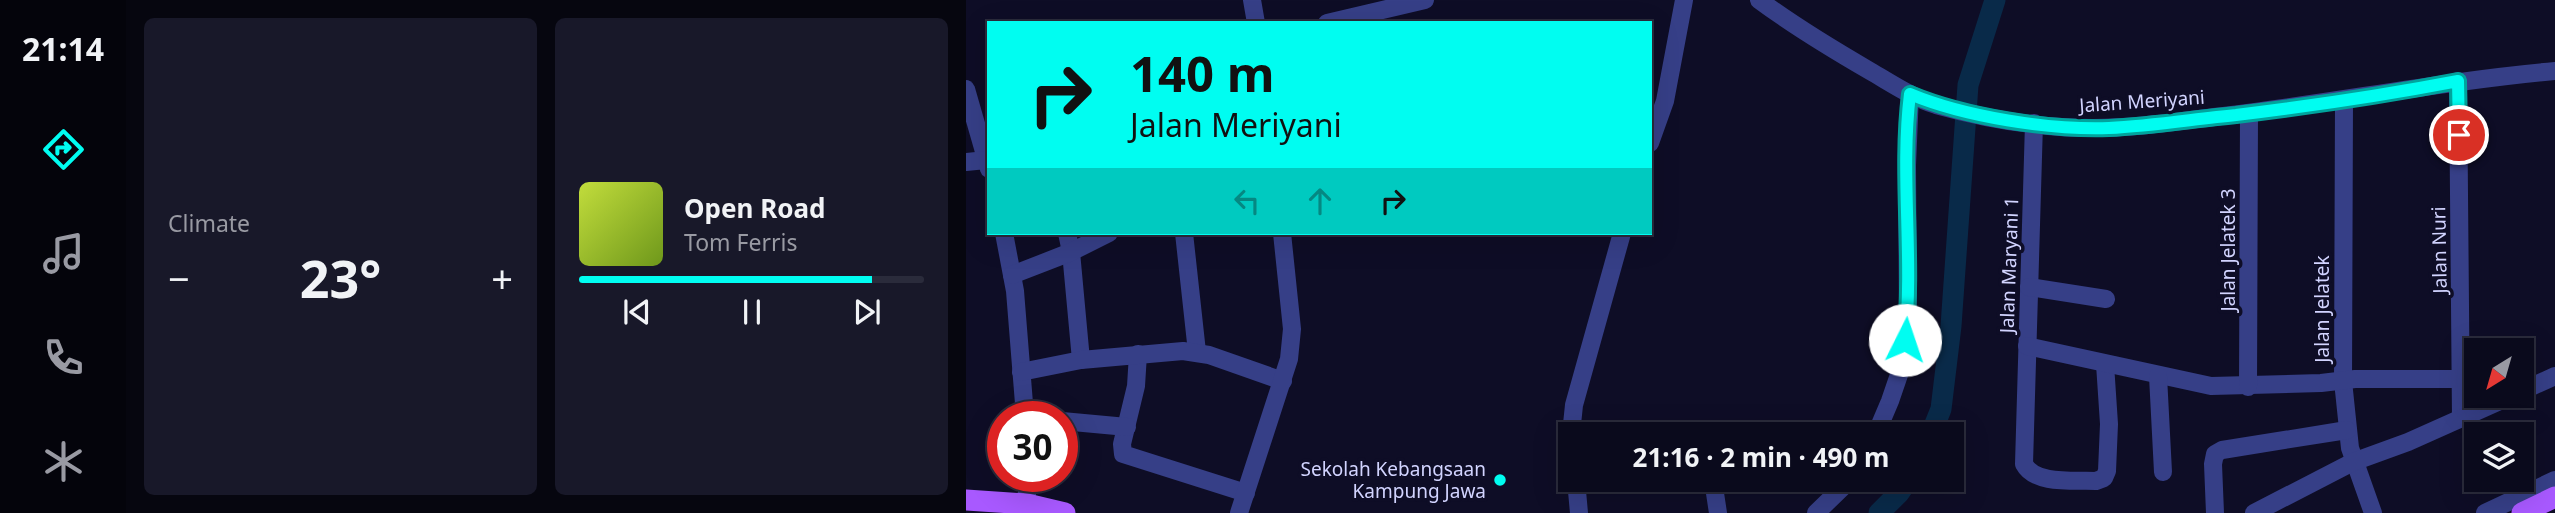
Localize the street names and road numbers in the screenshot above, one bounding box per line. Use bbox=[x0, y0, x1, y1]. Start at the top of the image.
street label: Jalan Meriyani bbox=[2076, 84, 2206, 118]
street label: Jalan Jelatek 3 bbox=[2215, 188, 2241, 314]
street label: Jalan Maryani 1 bbox=[1994, 196, 2024, 336]
street label: Jalan Nuri bbox=[2425, 206, 2453, 296]
street label: Jalan Jelatek bbox=[2309, 255, 2335, 365]

